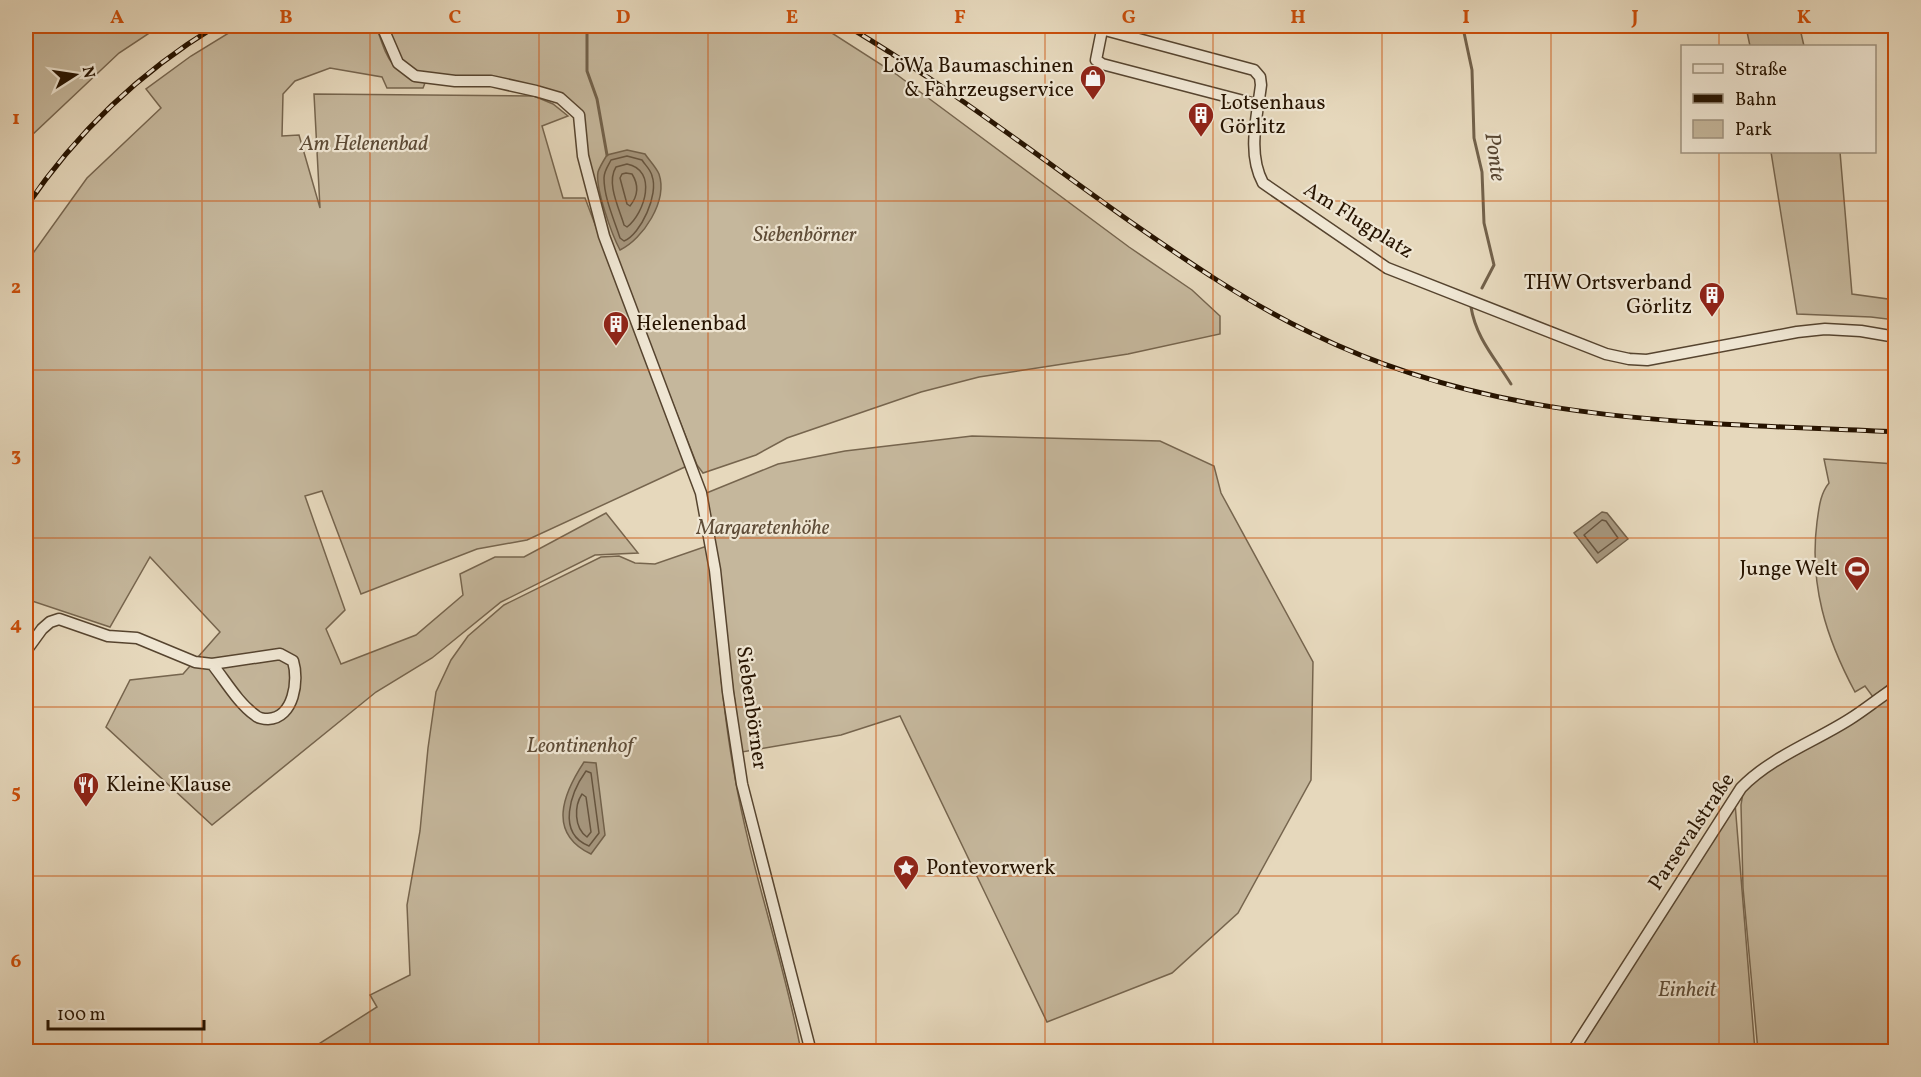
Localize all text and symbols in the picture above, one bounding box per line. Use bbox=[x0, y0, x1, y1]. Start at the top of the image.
text: A bbox=[110, 4, 124, 32]
text: B bbox=[279, 4, 293, 32]
text: C bbox=[449, 4, 462, 32]
text: D bbox=[616, 4, 630, 32]
text: E bbox=[786, 4, 798, 32]
text: F bbox=[954, 4, 966, 32]
text: G bbox=[1122, 4, 1136, 32]
text: H bbox=[1290, 4, 1306, 32]
text: I bbox=[1462, 4, 1470, 32]
text: J bbox=[1630, 4, 1639, 32]
text: K bbox=[1797, 4, 1812, 32]
north arrow bbox=[45, 45, 105, 105]
legend bbox=[1681, 45, 1876, 153]
place label: LöWa Baumaschinen & Fahrzeugservice bbox=[882, 52, 1074, 105]
text: Straße bbox=[1735, 58, 1787, 83]
shop icon: LöWa Baumaschinen & Fahrzeugservice bbox=[1078, 63, 1108, 101]
text: N bbox=[76, 64, 100, 81]
text: Bahn bbox=[1735, 88, 1777, 113]
place label: Lotsenhaus Görlitz bbox=[1220, 89, 1326, 142]
building icon: Lotsenhaus Görlitz bbox=[1186, 100, 1216, 138]
text: 1 bbox=[12, 105, 20, 133]
text: Park bbox=[1735, 118, 1772, 143]
park label: Am Helenenbad bbox=[299, 130, 428, 159]
water label: Ponte bbox=[1475, 131, 1513, 183]
street label: Am Flugplatz bbox=[1298, 176, 1418, 266]
park label: Siebenbörner bbox=[753, 221, 857, 250]
place label: THW Ortsverband Görlitz bbox=[1524, 269, 1692, 322]
text: 2 bbox=[11, 274, 21, 302]
building icon: THW Ortsverband Görlitz bbox=[1697, 280, 1727, 318]
building icon: Helenenbad bbox=[601, 309, 631, 347]
place label: Helenenbad bbox=[636, 310, 747, 339]
text: 3 bbox=[11, 442, 21, 470]
park label: Margaretenhöhe bbox=[696, 514, 830, 543]
sports icon: Junge Welt bbox=[1842, 554, 1872, 592]
place label: Junge Welt bbox=[1739, 555, 1838, 584]
text: 4 bbox=[10, 611, 22, 639]
street label: Siebenbörner bbox=[728, 644, 774, 772]
park label: Leontinenhof bbox=[526, 732, 637, 761]
street label: Parsevalstraße bbox=[1642, 767, 1742, 897]
restaurant icon: Kleine Klause bbox=[71, 770, 101, 808]
place label: Kleine Klause bbox=[106, 771, 231, 800]
text: 5 bbox=[11, 779, 21, 807]
place icon: Pontevorwerk bbox=[891, 853, 921, 891]
place label: Pontevorwerk bbox=[926, 854, 1056, 883]
text: 6 bbox=[11, 948, 22, 976]
park label: Einheit bbox=[1658, 976, 1717, 1005]
scale bar bbox=[48, 993, 204, 1031]
text: 100 m bbox=[57, 1003, 106, 1028]

